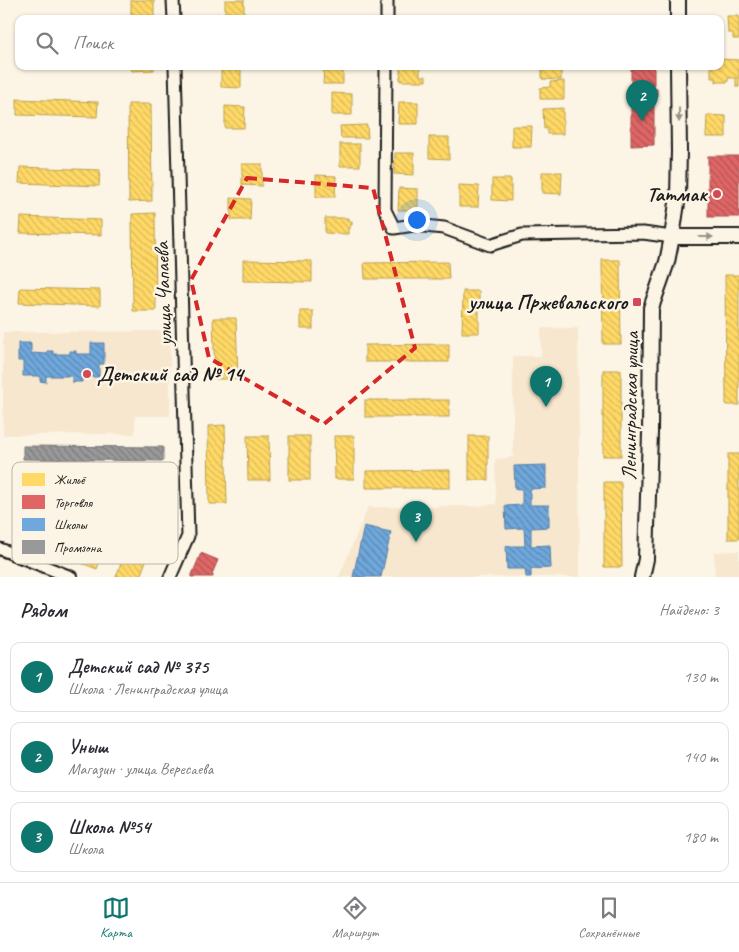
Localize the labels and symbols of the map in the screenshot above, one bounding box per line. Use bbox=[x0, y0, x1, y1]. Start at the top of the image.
pin: 2 bbox=[626, 80, 658, 121]
one-way arrow bbox=[675, 107, 683, 123]
place label: Татмак bbox=[647, 181, 708, 207]
marker: Татмак bbox=[711, 188, 723, 200]
your location bbox=[404, 207, 430, 233]
one-way arrow bbox=[698, 233, 714, 241]
street label: улица Чапаева bbox=[148, 240, 178, 349]
place label: улица Пржевальского bbox=[466, 289, 628, 315]
marker: улица Пржевальского bbox=[631, 296, 643, 308]
street label: Ленинградская улица bbox=[616, 330, 644, 481]
place label: Детский сад № 14 bbox=[97, 361, 246, 387]
pin: 1 bbox=[530, 366, 562, 407]
marker: Детский сад № 14 bbox=[81, 368, 93, 380]
legend bbox=[12, 462, 178, 564]
text: Жильё bbox=[54, 471, 87, 488]
text: Торговля bbox=[54, 494, 93, 511]
pin: 3 bbox=[400, 501, 432, 542]
text: Школы bbox=[54, 516, 88, 533]
text: Промзона bbox=[54, 539, 102, 556]

